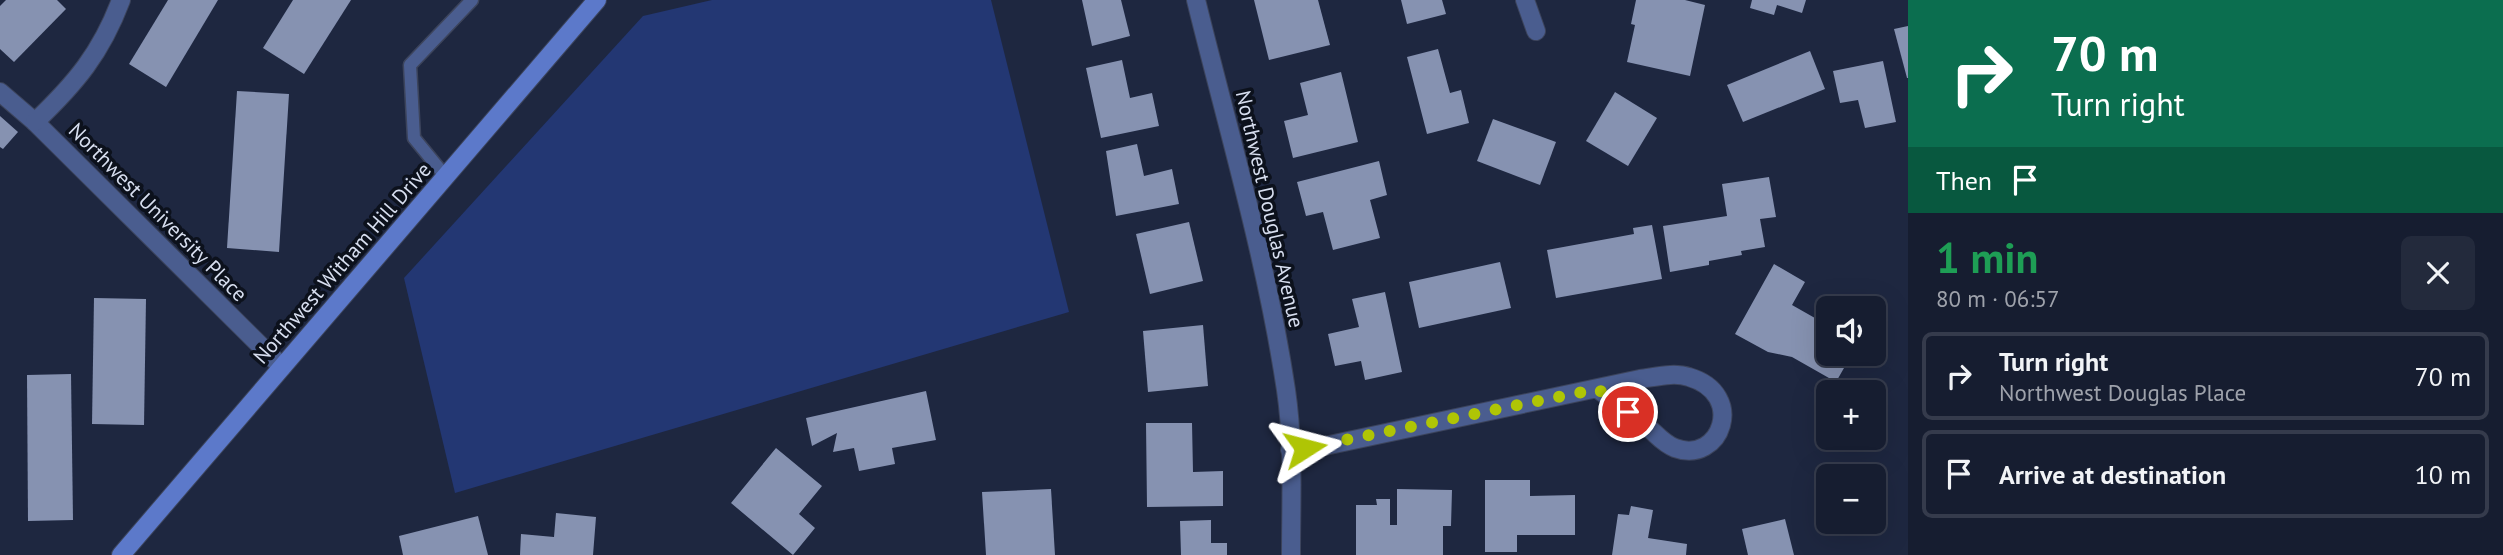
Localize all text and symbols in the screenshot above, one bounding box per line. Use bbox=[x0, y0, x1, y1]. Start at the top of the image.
text: 70 m bbox=[2051, 21, 2158, 85]
icon: right bbox=[1936, 28, 2027, 119]
text: Turn right bbox=[2051, 83, 2185, 125]
street label: Northwest Douglas Avenue bbox=[1230, 88, 1310, 330]
street label: Northwest University Place bbox=[63, 117, 253, 307]
street label: Northwest Witham Hill Drive bbox=[247, 157, 437, 369]
icon: arrive bbox=[2006, 161, 2044, 199]
text: Then bbox=[1936, 164, 1992, 197]
text: 1 min bbox=[1936, 230, 2038, 285]
button: close bbox=[2401, 236, 2475, 310]
text: 80 m · 06:57 bbox=[1936, 284, 2060, 313]
map controls bbox=[1816, 296, 1886, 534]
button: sound bbox=[1816, 296, 1886, 366]
text: Turn right bbox=[1999, 345, 2108, 378]
icon: right bbox=[1940, 357, 1978, 395]
text: 70 m bbox=[2415, 360, 2471, 393]
text: Northwest Douglas Place bbox=[1999, 378, 2246, 407]
button: + bbox=[1816, 380, 1886, 450]
pin bbox=[1598, 382, 1658, 442]
icon: arrive bbox=[1609, 393, 1647, 431]
position arrow bbox=[1268, 411, 1342, 485]
icon: arrive bbox=[1940, 455, 1978, 493]
text: Arrive at destination bbox=[1999, 458, 2226, 491]
text: 10 m bbox=[2415, 458, 2471, 491]
button: − bbox=[1816, 464, 1886, 534]

